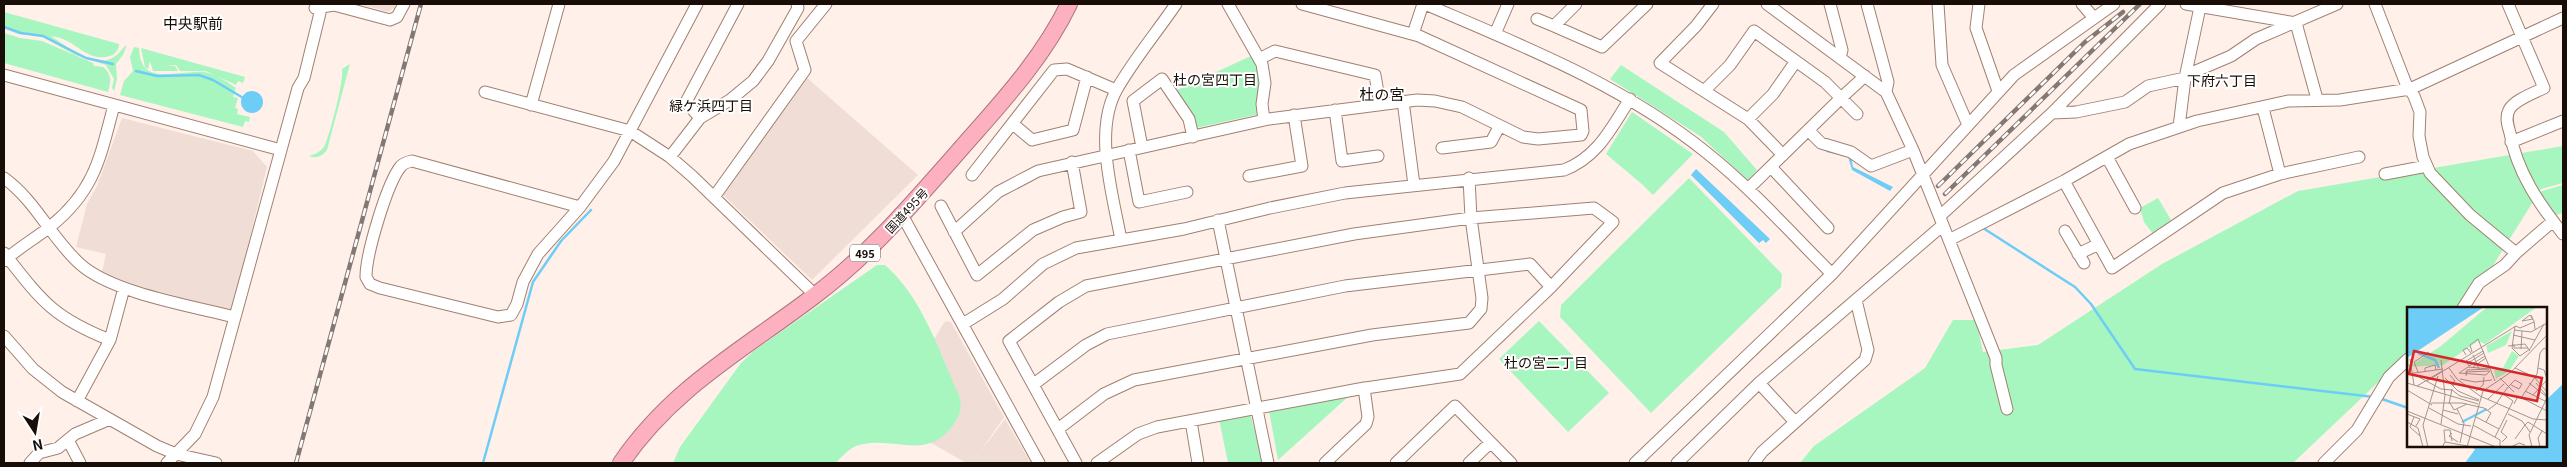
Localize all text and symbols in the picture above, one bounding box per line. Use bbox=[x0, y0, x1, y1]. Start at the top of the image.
district label: 中央駅前 bbox=[163, 12, 223, 33]
district label: 杜の宮四丁目 bbox=[1173, 69, 1257, 89]
district label: 下府六丁目 bbox=[2187, 70, 2257, 90]
district label: 杜の宮 bbox=[1359, 83, 1405, 104]
district label: 緑ケ浜四丁目 bbox=[669, 95, 753, 115]
street label: 国道495号 bbox=[881, 184, 931, 236]
road number: 495 bbox=[850, 244, 880, 262]
inset map bbox=[2407, 307, 2547, 447]
district label: 杜の宮二丁目 bbox=[1504, 352, 1588, 372]
north arrow bbox=[10, 407, 60, 457]
text: N bbox=[31, 435, 45, 457]

